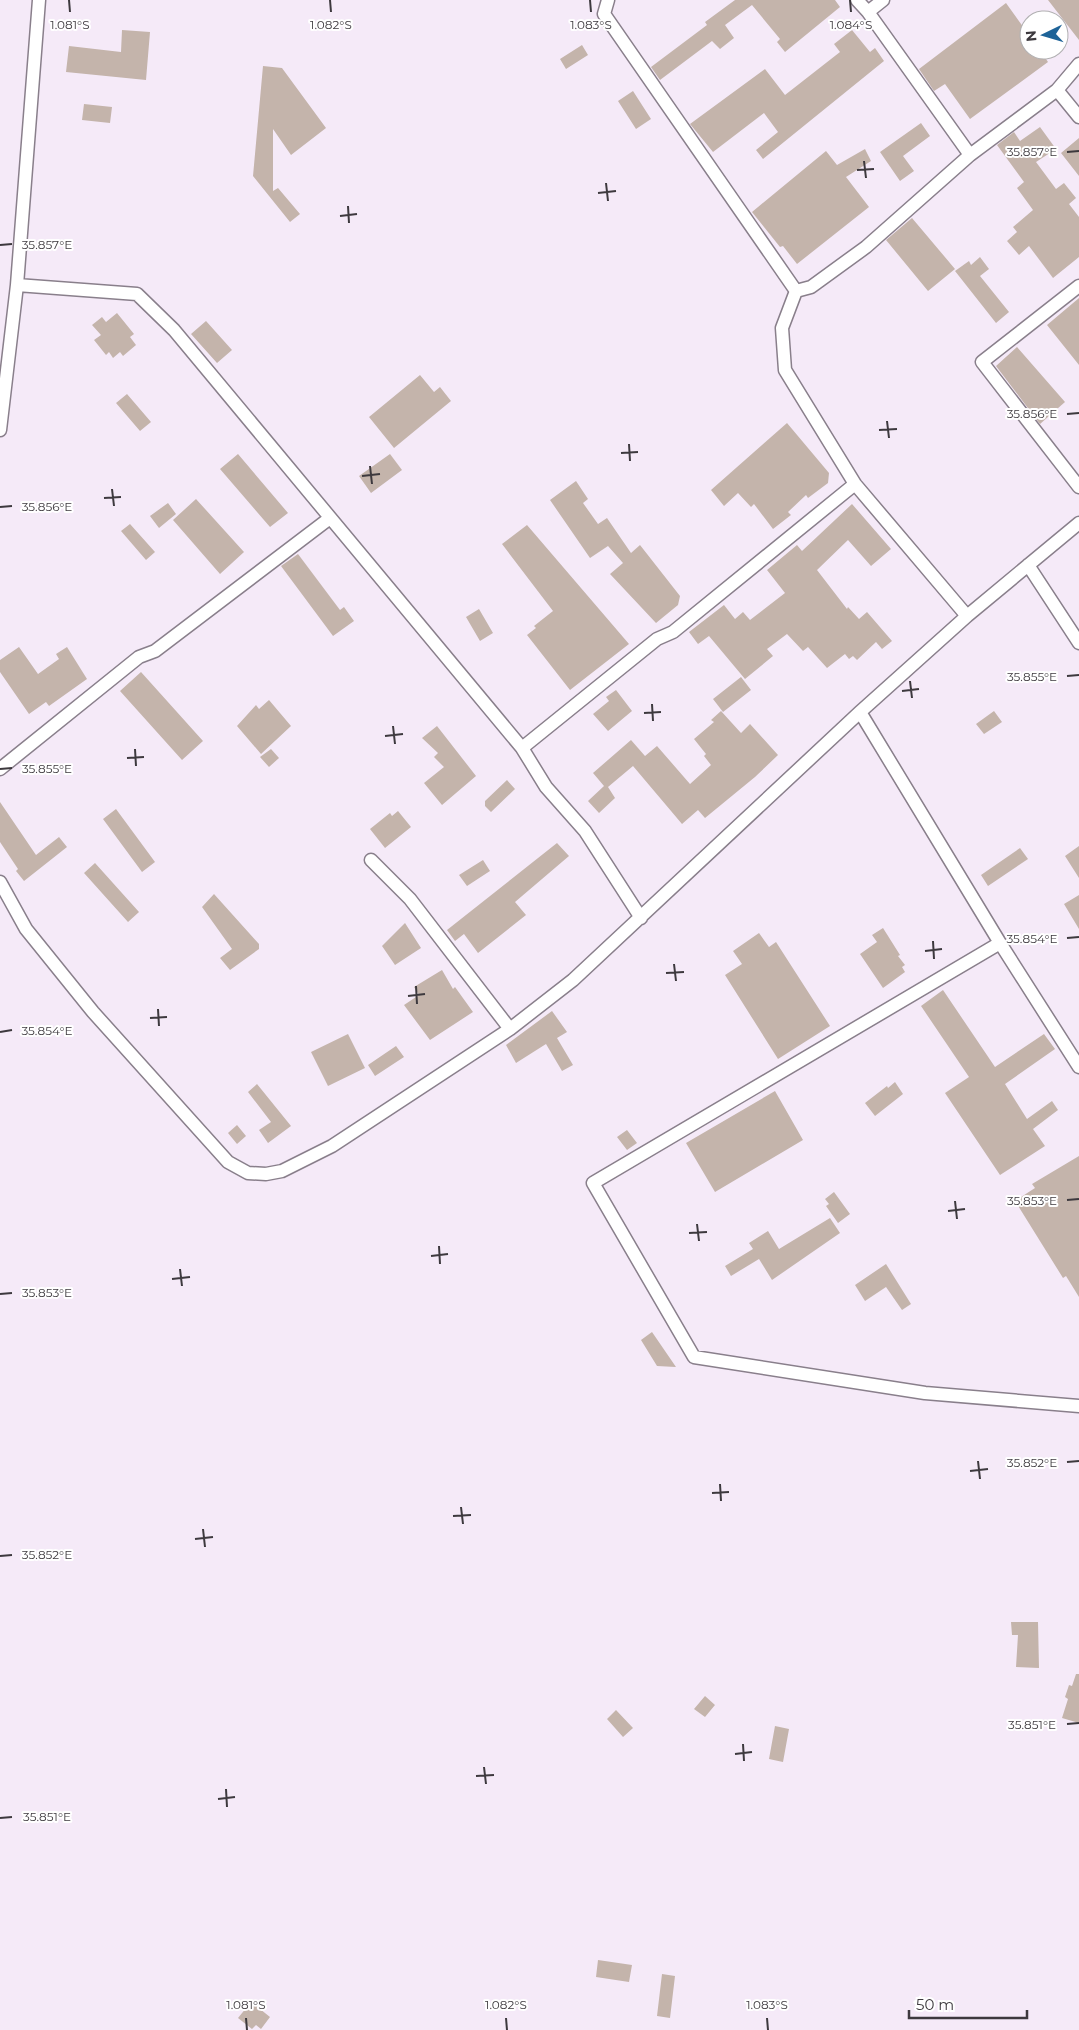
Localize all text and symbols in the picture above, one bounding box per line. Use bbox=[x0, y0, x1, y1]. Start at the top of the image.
north arrow bbox=[1019, 10, 1069, 60]
text: 1.081°S bbox=[50, 17, 90, 32]
text: 1.082°S bbox=[310, 17, 352, 32]
text: 1.083°S bbox=[570, 17, 612, 32]
text: 1.084°S bbox=[830, 17, 872, 32]
text: N bbox=[1022, 30, 1041, 43]
text: 35.857°E bbox=[1007, 144, 1057, 159]
text: 35.857°E bbox=[22, 237, 72, 252]
text: 35.856°E bbox=[1007, 406, 1057, 421]
text: 35.856°E bbox=[22, 499, 72, 514]
text: 35.855°E bbox=[1007, 669, 1057, 684]
text: 35.855°E bbox=[22, 761, 72, 776]
text: 35.854°E bbox=[1006, 931, 1058, 946]
text: 35.854°E bbox=[21, 1023, 73, 1038]
text: 35.853°E bbox=[1007, 1193, 1057, 1208]
text: 35.853°E bbox=[22, 1285, 72, 1300]
text: 35.852°E bbox=[1007, 1455, 1057, 1470]
text: 35.852°E bbox=[22, 1547, 72, 1562]
text: 35.851°E bbox=[1008, 1717, 1056, 1732]
text: 35.851°E bbox=[23, 1809, 71, 1824]
scale bar bbox=[909, 1988, 1026, 2020]
text: 50 m bbox=[916, 1995, 954, 2014]
text: 1.081°S bbox=[226, 1997, 266, 2012]
text: 1.082°S bbox=[485, 1997, 527, 2012]
text: 1.083°S bbox=[746, 1997, 788, 2012]

